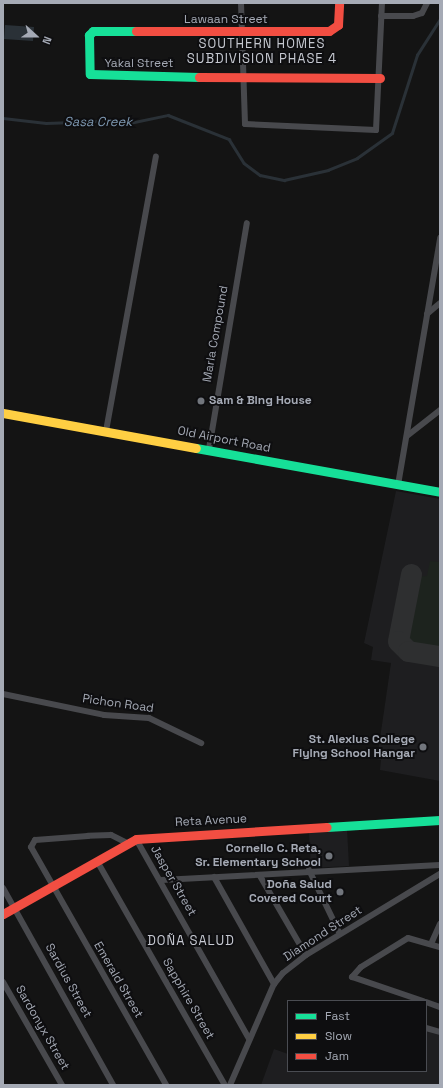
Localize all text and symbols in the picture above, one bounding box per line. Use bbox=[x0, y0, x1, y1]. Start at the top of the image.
street label: Lawaan Street bbox=[184, 13, 268, 27]
north arrow bbox=[16, 16, 56, 56]
text: N bbox=[39, 34, 55, 46]
district label: SOUTHERN HOMES SUBDIVISION PHASE 4 bbox=[187, 37, 337, 68]
street label: Yakal Street bbox=[104, 57, 174, 71]
water label: Sasa Creek bbox=[64, 114, 132, 130]
street label: Marla Compound bbox=[200, 285, 232, 383]
place label: Sam & Bing House bbox=[209, 394, 312, 408]
marker: Sam & Bing House bbox=[196, 396, 206, 406]
street label: Old Airport Road bbox=[176, 424, 272, 456]
street label: Pichon Road bbox=[81, 692, 155, 716]
place label: St. Alexius College Flying School Hangar bbox=[293, 733, 415, 761]
marker: St. Alexius College Flying School Hangar bbox=[418, 742, 428, 752]
street label: Reta Avenue bbox=[175, 812, 247, 830]
place label: Cornelio C. Reta, Sr. Elementary School bbox=[195, 842, 321, 870]
street label: Jasper Street bbox=[147, 843, 199, 919]
marker: Cornelio C. Reta, Sr. Elementary School bbox=[324, 851, 334, 861]
place label: Doña Salud Covered Court bbox=[249, 878, 332, 906]
marker: Doña Salud Covered Court bbox=[335, 887, 345, 897]
street label: Diamond Street bbox=[281, 903, 365, 965]
district label: DOÑA SALUD bbox=[147, 933, 235, 949]
street label: Emerald Street bbox=[90, 939, 146, 1021]
street label: Sardius Street bbox=[42, 941, 94, 1021]
street label: Sapphire Street bbox=[159, 956, 217, 1042]
street label: Sardonyx Street bbox=[12, 983, 72, 1073]
legend bbox=[287, 1000, 427, 1072]
text: Fast bbox=[325, 1008, 350, 1024]
text: Slow bbox=[325, 1028, 352, 1044]
text: Jam bbox=[325, 1048, 349, 1064]

